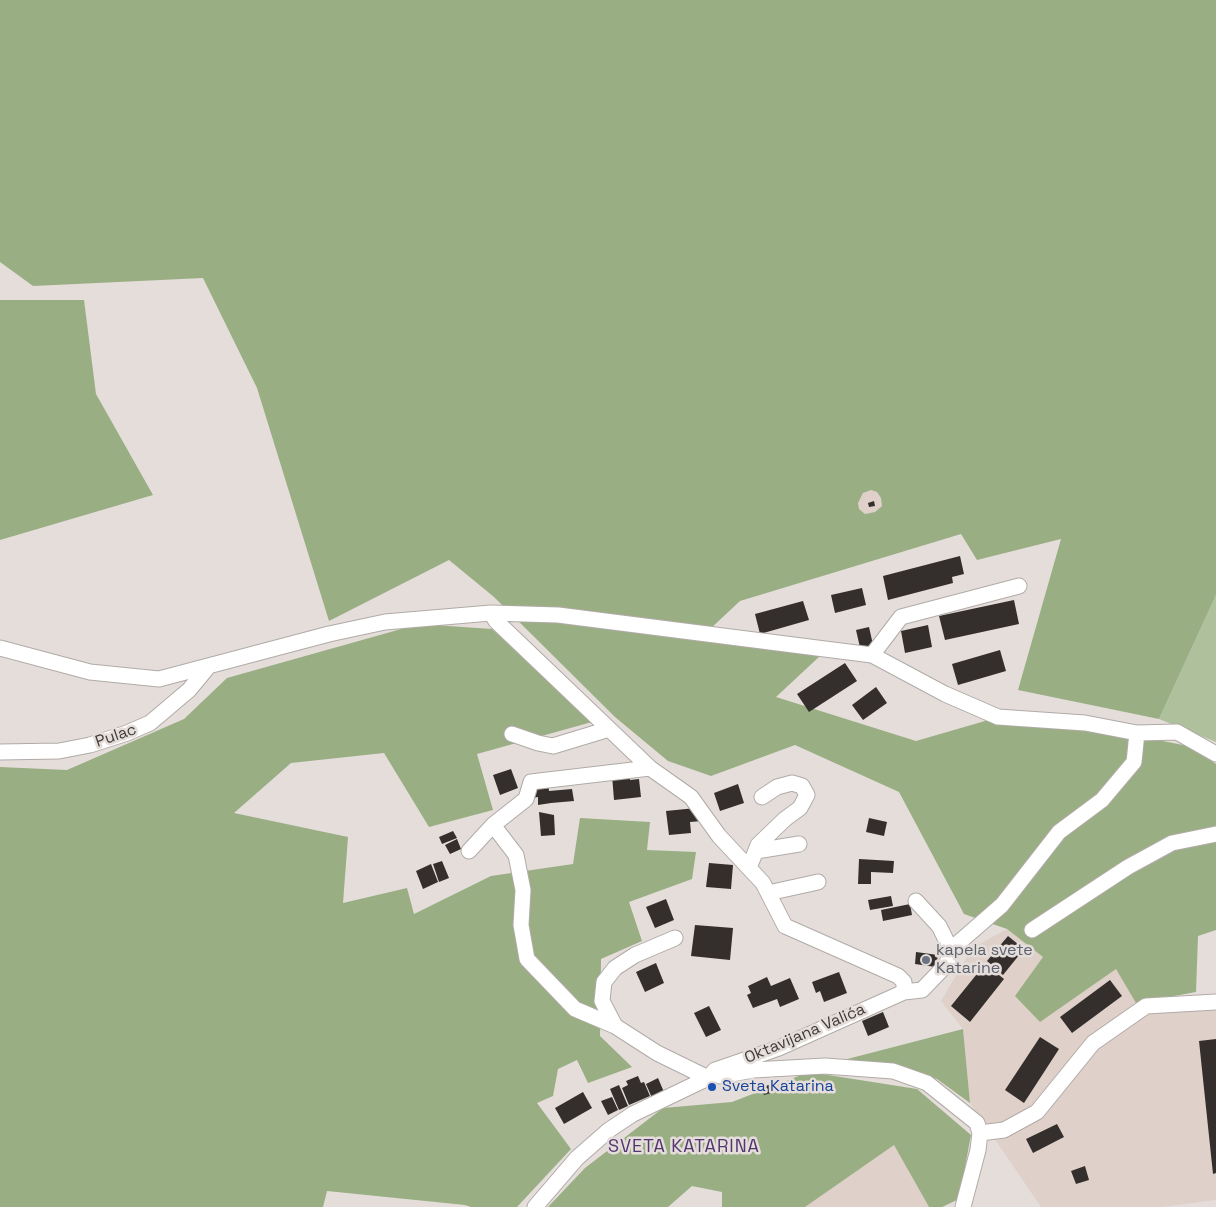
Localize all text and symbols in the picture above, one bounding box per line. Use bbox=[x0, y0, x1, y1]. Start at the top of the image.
street label: Pulac bbox=[93, 720, 139, 752]
place label: kapela svete Katarine bbox=[936, 941, 1033, 979]
marker: kapela svete Katarine bbox=[920, 954, 932, 966]
street label: Oktavijana Valića bbox=[742, 1000, 868, 1068]
place label: Sveta Katarina bbox=[722, 1077, 834, 1097]
marker: Sveta Katarina bbox=[706, 1081, 718, 1093]
district label: SVETA KATARINA bbox=[606, 1136, 762, 1158]

